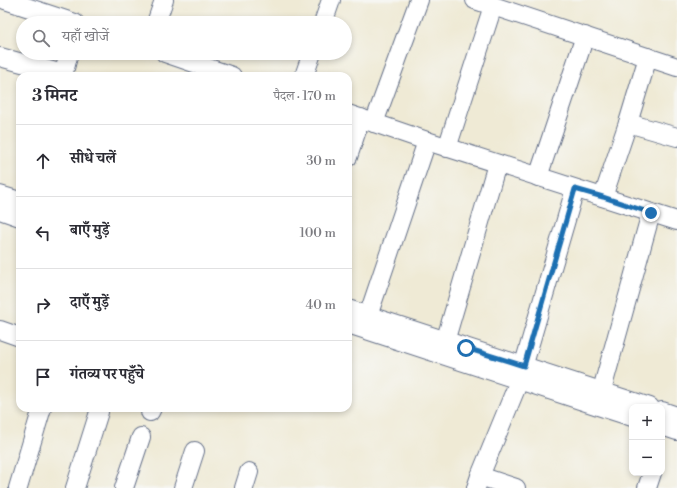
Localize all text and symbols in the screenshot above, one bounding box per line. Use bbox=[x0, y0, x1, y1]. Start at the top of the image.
search box bbox=[16, 16, 352, 60]
icon: search bbox=[30, 27, 52, 49]
text: यहाँ खोजें bbox=[62, 27, 109, 46]
text: 3 मिनट bbox=[32, 85, 77, 107]
text: पैदल · 170 m bbox=[273, 88, 336, 104]
text: सीधे चलें bbox=[70, 149, 116, 168]
icon: ahead bbox=[32, 150, 54, 172]
text: 30 m bbox=[306, 153, 336, 169]
route end bbox=[642, 204, 660, 222]
text: बाएँ मुड़ें bbox=[70, 221, 110, 240]
icon: left bbox=[32, 222, 54, 244]
text: 100 m bbox=[300, 225, 336, 241]
text: दाएँ मुड़ें bbox=[70, 293, 109, 312]
icon: right bbox=[32, 294, 54, 316]
text: 40 m bbox=[306, 297, 336, 313]
route start bbox=[457, 339, 475, 357]
text: गंतव्य पर पहुँचे bbox=[70, 365, 144, 384]
icon: arrive bbox=[32, 366, 54, 388]
map controls bbox=[629, 404, 665, 476]
button: + bbox=[629, 404, 665, 440]
button: − bbox=[629, 440, 665, 476]

